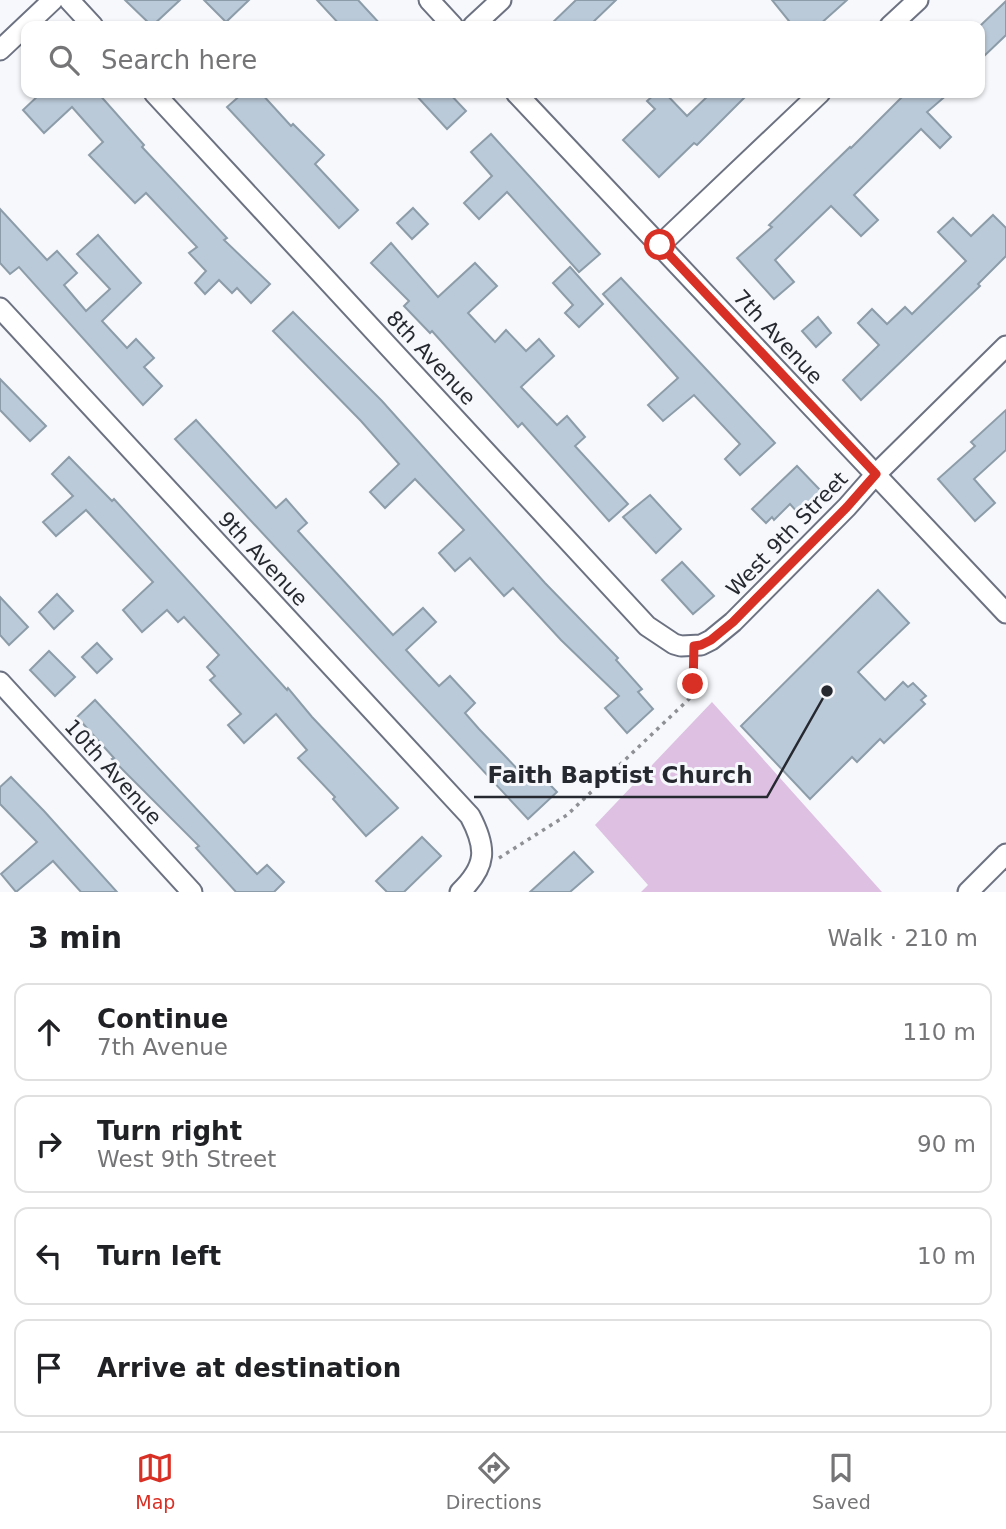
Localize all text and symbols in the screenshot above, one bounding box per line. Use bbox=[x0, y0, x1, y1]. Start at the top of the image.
search box bbox=[21, 21, 985, 98]
icon: search bbox=[45, 41, 83, 79]
text: Search here bbox=[101, 45, 257, 75]
route start bbox=[644, 229, 675, 260]
street label: 7th Avenue bbox=[728, 285, 828, 389]
street label: 8th Avenue bbox=[381, 306, 481, 410]
street label: West 9th Street bbox=[722, 467, 852, 601]
street label: 9th Avenue bbox=[213, 507, 313, 611]
route end bbox=[677, 668, 708, 699]
street label: 10th Avenue bbox=[60, 715, 166, 829]
callout: Faith Baptist Church bbox=[474, 753, 767, 797]
text: Faith Baptist Church bbox=[487, 762, 753, 788]
text: 3 min bbox=[28, 920, 122, 955]
text: Walk · 210 m bbox=[827, 925, 978, 951]
text: Continue bbox=[97, 1004, 228, 1034]
icon: ahead bbox=[30, 1013, 68, 1051]
text: 110 m bbox=[902, 1019, 976, 1045]
text: 7th Avenue bbox=[97, 1034, 228, 1060]
text: Turn right bbox=[97, 1116, 242, 1146]
icon: right bbox=[30, 1125, 68, 1163]
text: 90 m bbox=[917, 1131, 976, 1157]
text: West 9th Street bbox=[97, 1146, 276, 1172]
icon: left bbox=[30, 1237, 68, 1275]
text: Turn left bbox=[97, 1241, 221, 1271]
text: 10 m bbox=[917, 1243, 976, 1269]
icon: arrive bbox=[30, 1349, 68, 1387]
text: Arrive at destination bbox=[97, 1353, 401, 1383]
tab: Map bbox=[135, 1449, 175, 1513]
tab: Directions bbox=[446, 1449, 542, 1513]
tab: Saved bbox=[812, 1449, 871, 1513]

